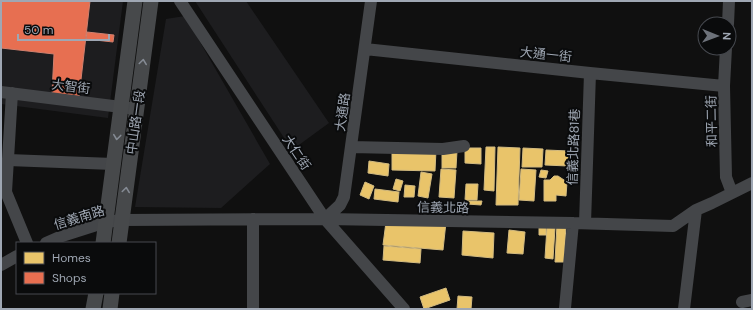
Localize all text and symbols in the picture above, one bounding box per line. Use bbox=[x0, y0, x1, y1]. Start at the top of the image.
scale bar bbox=[18, 16, 109, 42]
north arrow bbox=[697, 16, 737, 56]
text: 50 m bbox=[24, 22, 53, 38]
text: N bbox=[720, 32, 734, 40]
street label: 大通一街 bbox=[519, 43, 573, 66]
one-way arrow bbox=[138, 59, 147, 65]
street label: 大智街 bbox=[51, 76, 91, 97]
street label: 中山路一段 bbox=[123, 89, 148, 155]
street label: 大通路 bbox=[331, 92, 354, 133]
street label: 和平二街 bbox=[703, 95, 720, 147]
street label: 信義北路81巷 bbox=[564, 108, 583, 186]
street label: 大仁街 bbox=[279, 131, 315, 173]
one-way arrow bbox=[113, 134, 122, 140]
one-way arrow bbox=[121, 187, 130, 194]
street label: 信義北路 bbox=[417, 199, 469, 216]
street label: 信義南路 bbox=[52, 202, 107, 233]
legend bbox=[16, 242, 156, 294]
text: Homes bbox=[52, 250, 91, 266]
text: Shops bbox=[52, 270, 87, 286]

